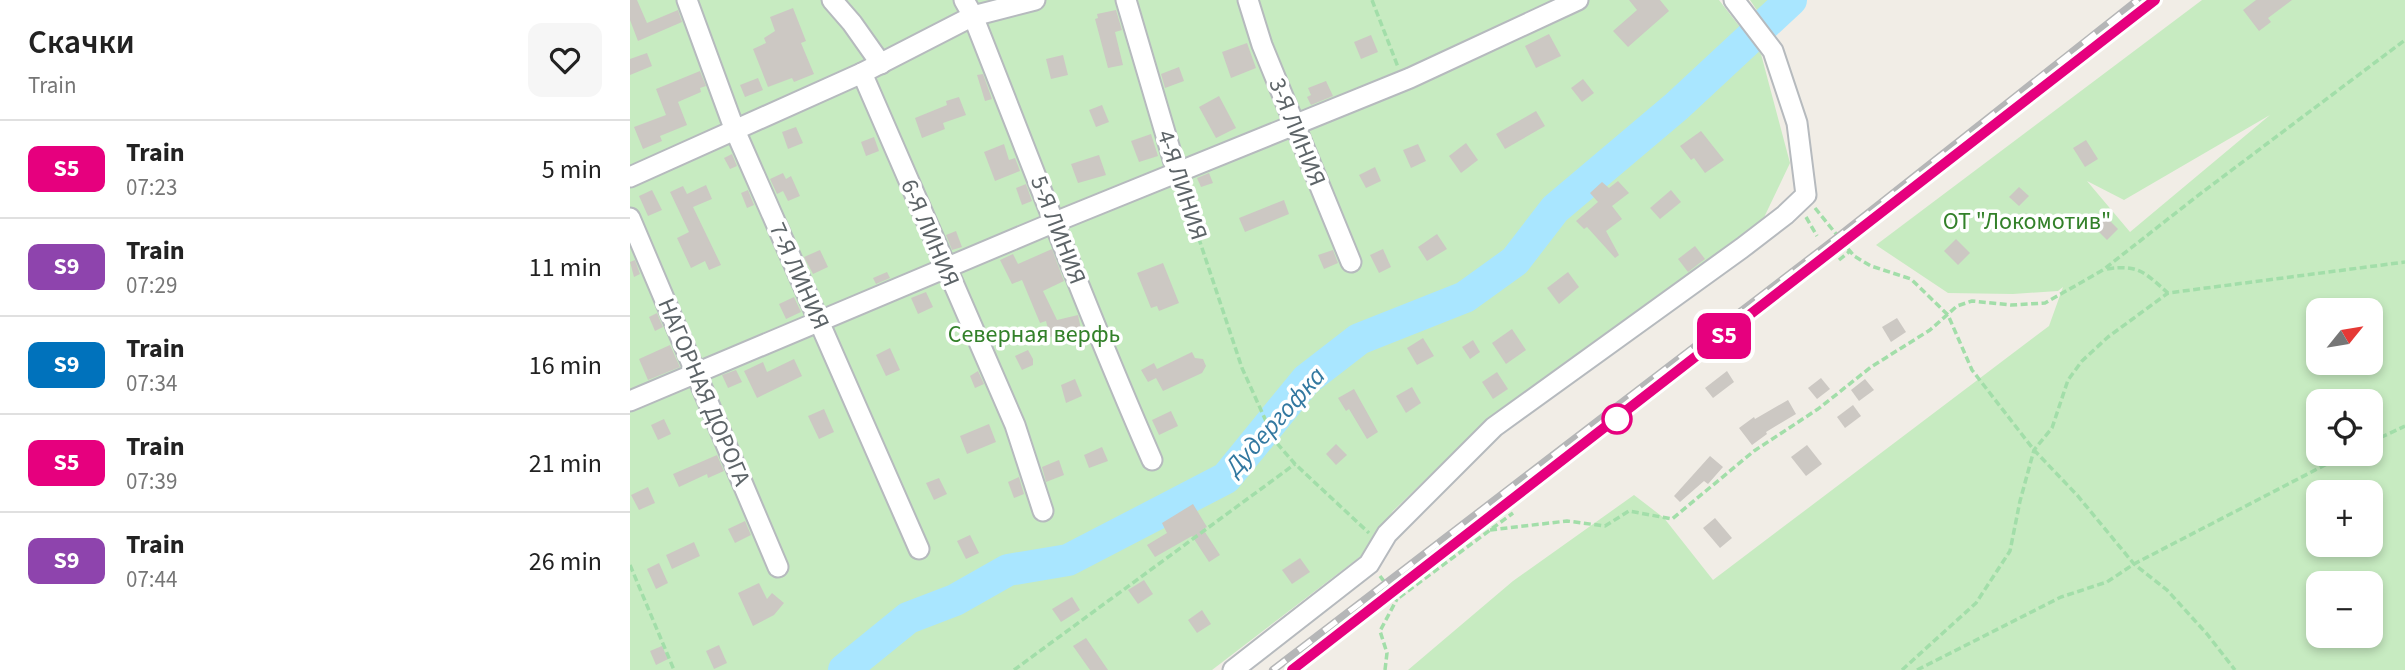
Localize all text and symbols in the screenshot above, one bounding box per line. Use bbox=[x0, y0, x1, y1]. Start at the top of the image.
text: Скачки bbox=[28, 19, 135, 66]
button: heart bbox=[528, 23, 602, 97]
text: Train bbox=[28, 69, 77, 102]
street label: 3-Я ЛИНИЯ bbox=[1259, 73, 1335, 191]
street label: 4-Я ЛИНИЯ bbox=[1148, 125, 1216, 245]
text: Train bbox=[126, 134, 185, 171]
text: S5 bbox=[53, 151, 80, 186]
text: 5 min bbox=[542, 151, 602, 188]
text: 07:23 bbox=[126, 171, 177, 204]
street label: 5-Я ЛИНИЯ bbox=[1021, 171, 1095, 289]
street label: 6-Я ЛИНИЯ bbox=[892, 174, 968, 292]
park label: ОТ "Локомотив" bbox=[1943, 204, 2111, 239]
street label: 7-Я ЛИНИЯ bbox=[760, 217, 838, 335]
text: Train bbox=[126, 232, 185, 269]
text: S9 bbox=[53, 249, 80, 284]
text: 11 min bbox=[529, 249, 602, 286]
text: 07:29 bbox=[126, 269, 177, 302]
street label: НАГОРНАЯ ДОРОГА bbox=[649, 293, 759, 491]
north arrow bbox=[2306, 298, 2384, 374]
map controls bbox=[2306, 298, 2383, 648]
line badge: S5 bbox=[1692, 313, 1756, 359]
park label: Северная верфь bbox=[948, 317, 1120, 352]
text: S5 bbox=[1711, 318, 1737, 353]
text: Train bbox=[126, 330, 185, 367]
text: S9 bbox=[53, 347, 80, 382]
text: 16 min bbox=[529, 347, 602, 384]
water label: Дудергофка bbox=[1215, 358, 1334, 485]
text: 07:34 bbox=[126, 367, 177, 400]
button: locate bbox=[2306, 389, 2383, 466]
unlabelled marker bbox=[1602, 404, 1632, 434]
text: Train bbox=[126, 428, 185, 465]
text: S5 bbox=[53, 445, 80, 480]
text: 21 min bbox=[529, 445, 602, 482]
text: 07:39 bbox=[126, 465, 177, 498]
button: + bbox=[2306, 480, 2383, 557]
text: Train bbox=[126, 526, 185, 563]
text: S9 bbox=[53, 543, 80, 578]
text: 26 min bbox=[529, 543, 602, 580]
text: 07:44 bbox=[126, 563, 177, 596]
button: − bbox=[2306, 571, 2383, 648]

